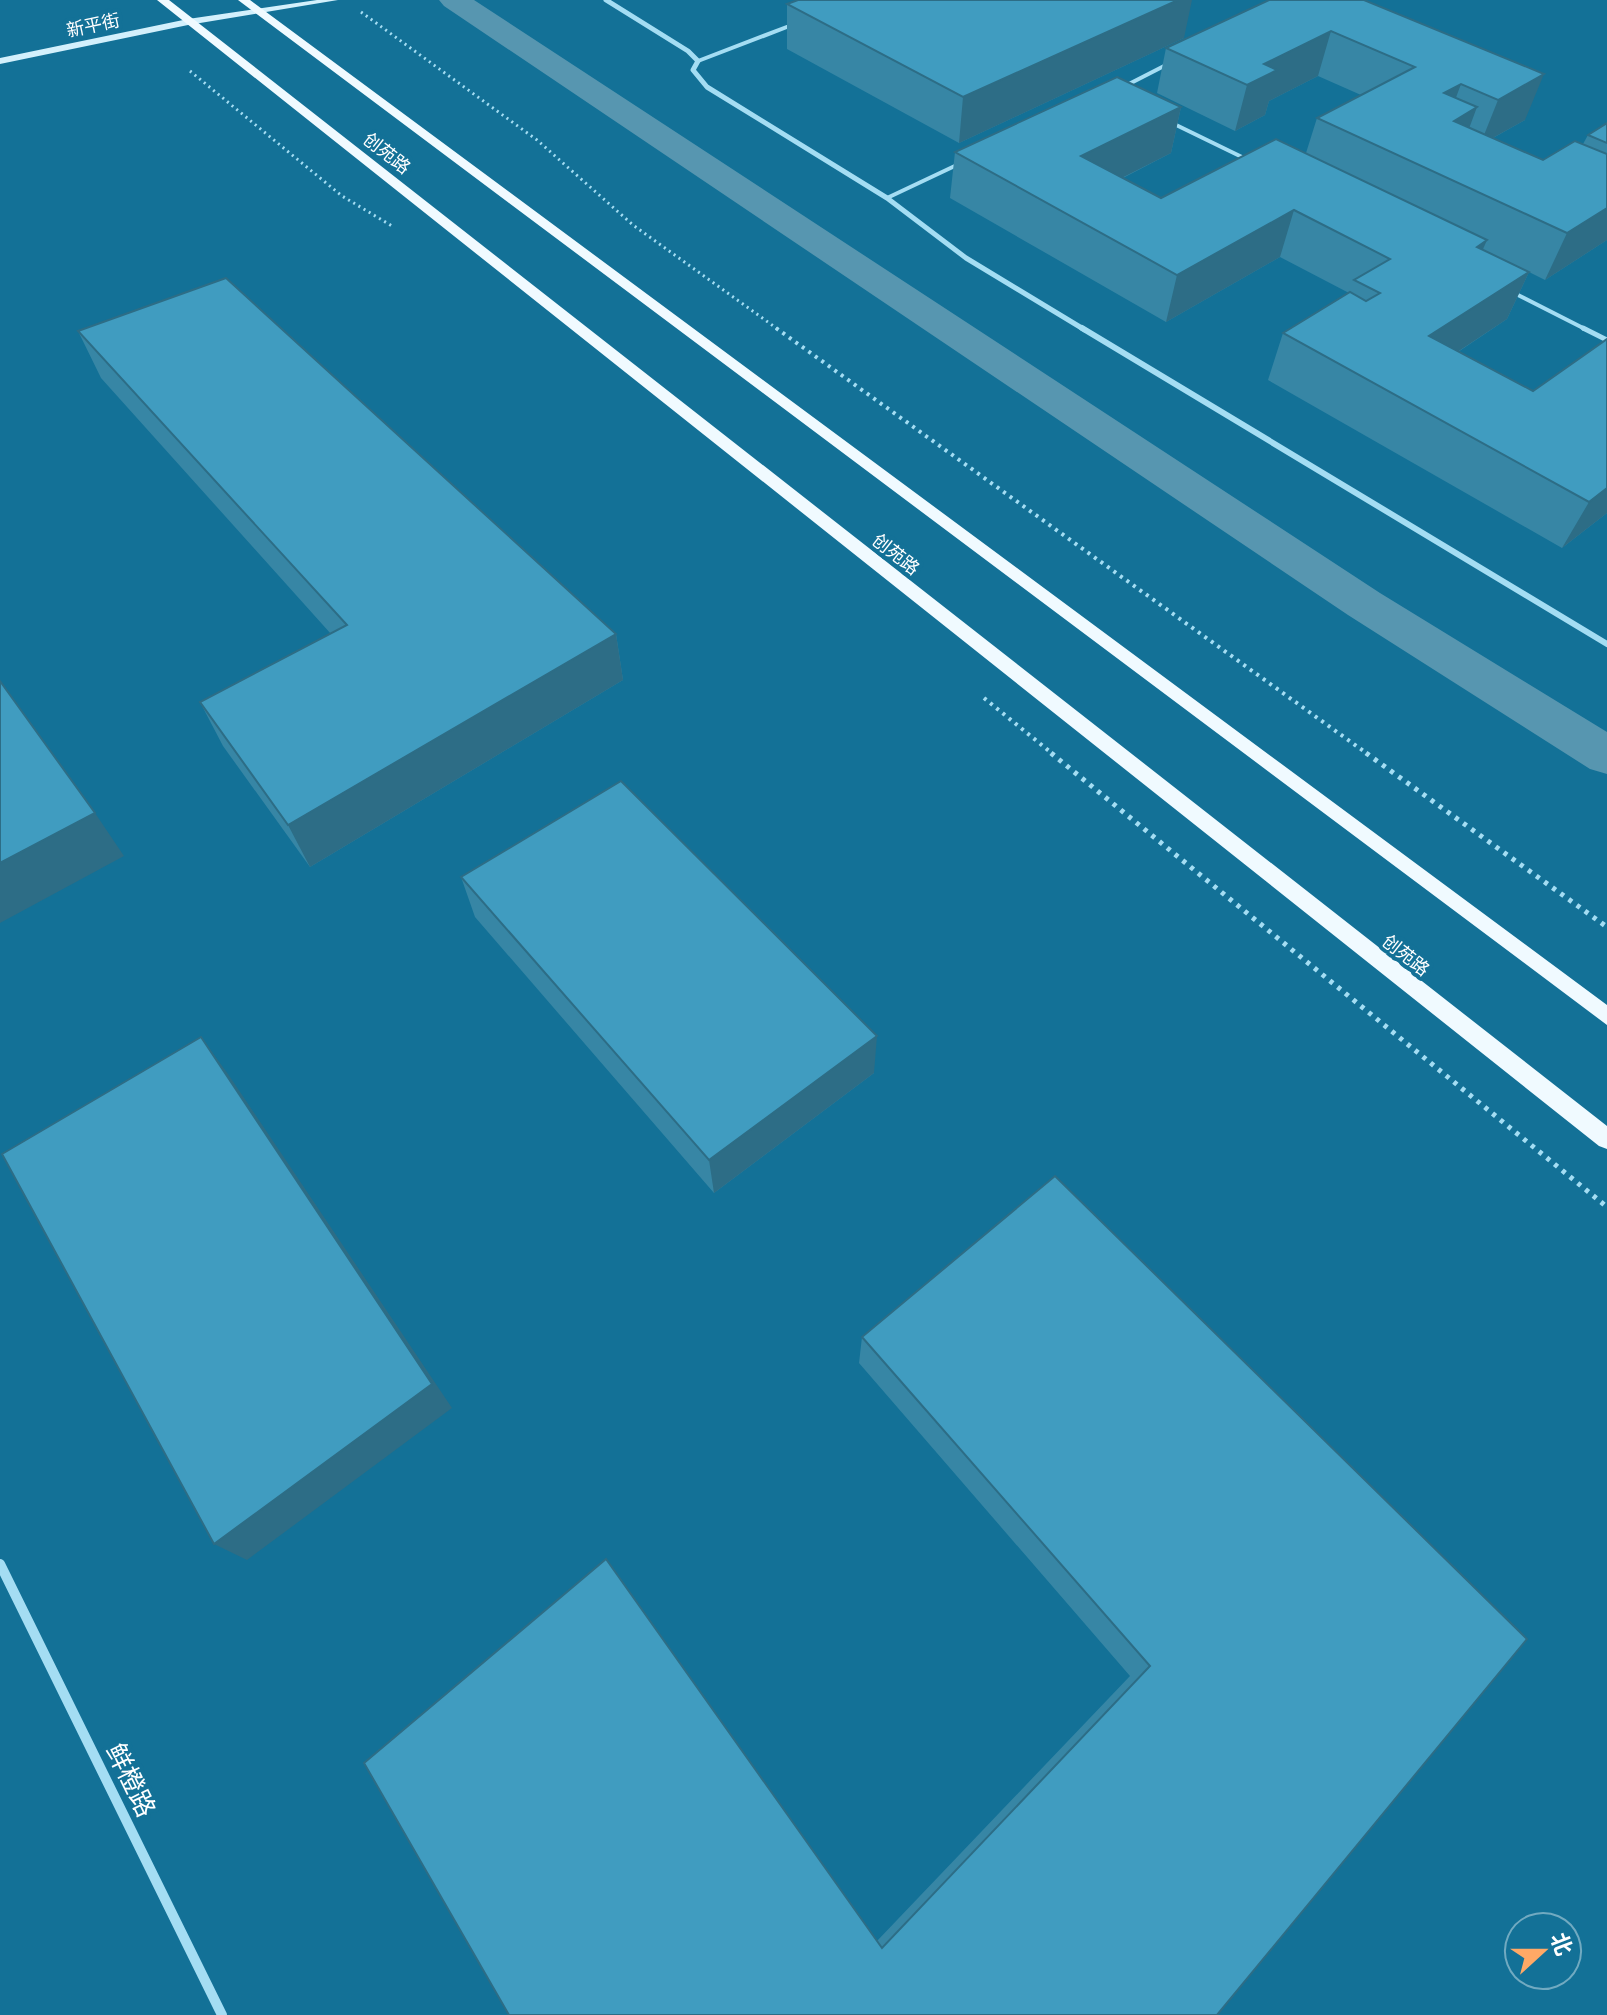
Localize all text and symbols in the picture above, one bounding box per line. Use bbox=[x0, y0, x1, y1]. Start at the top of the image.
street label: 新平街 bbox=[64, 9, 122, 41]
street label: 创苑路 bbox=[359, 128, 415, 178]
street label: 创苑路 bbox=[868, 529, 924, 579]
street label: 创苑路 bbox=[1378, 930, 1434, 980]
street label: 鲜橙路 bbox=[100, 1738, 162, 1822]
north arrow bbox=[1503, 1911, 1583, 1991]
text: 北 bbox=[1546, 1929, 1577, 1959]

